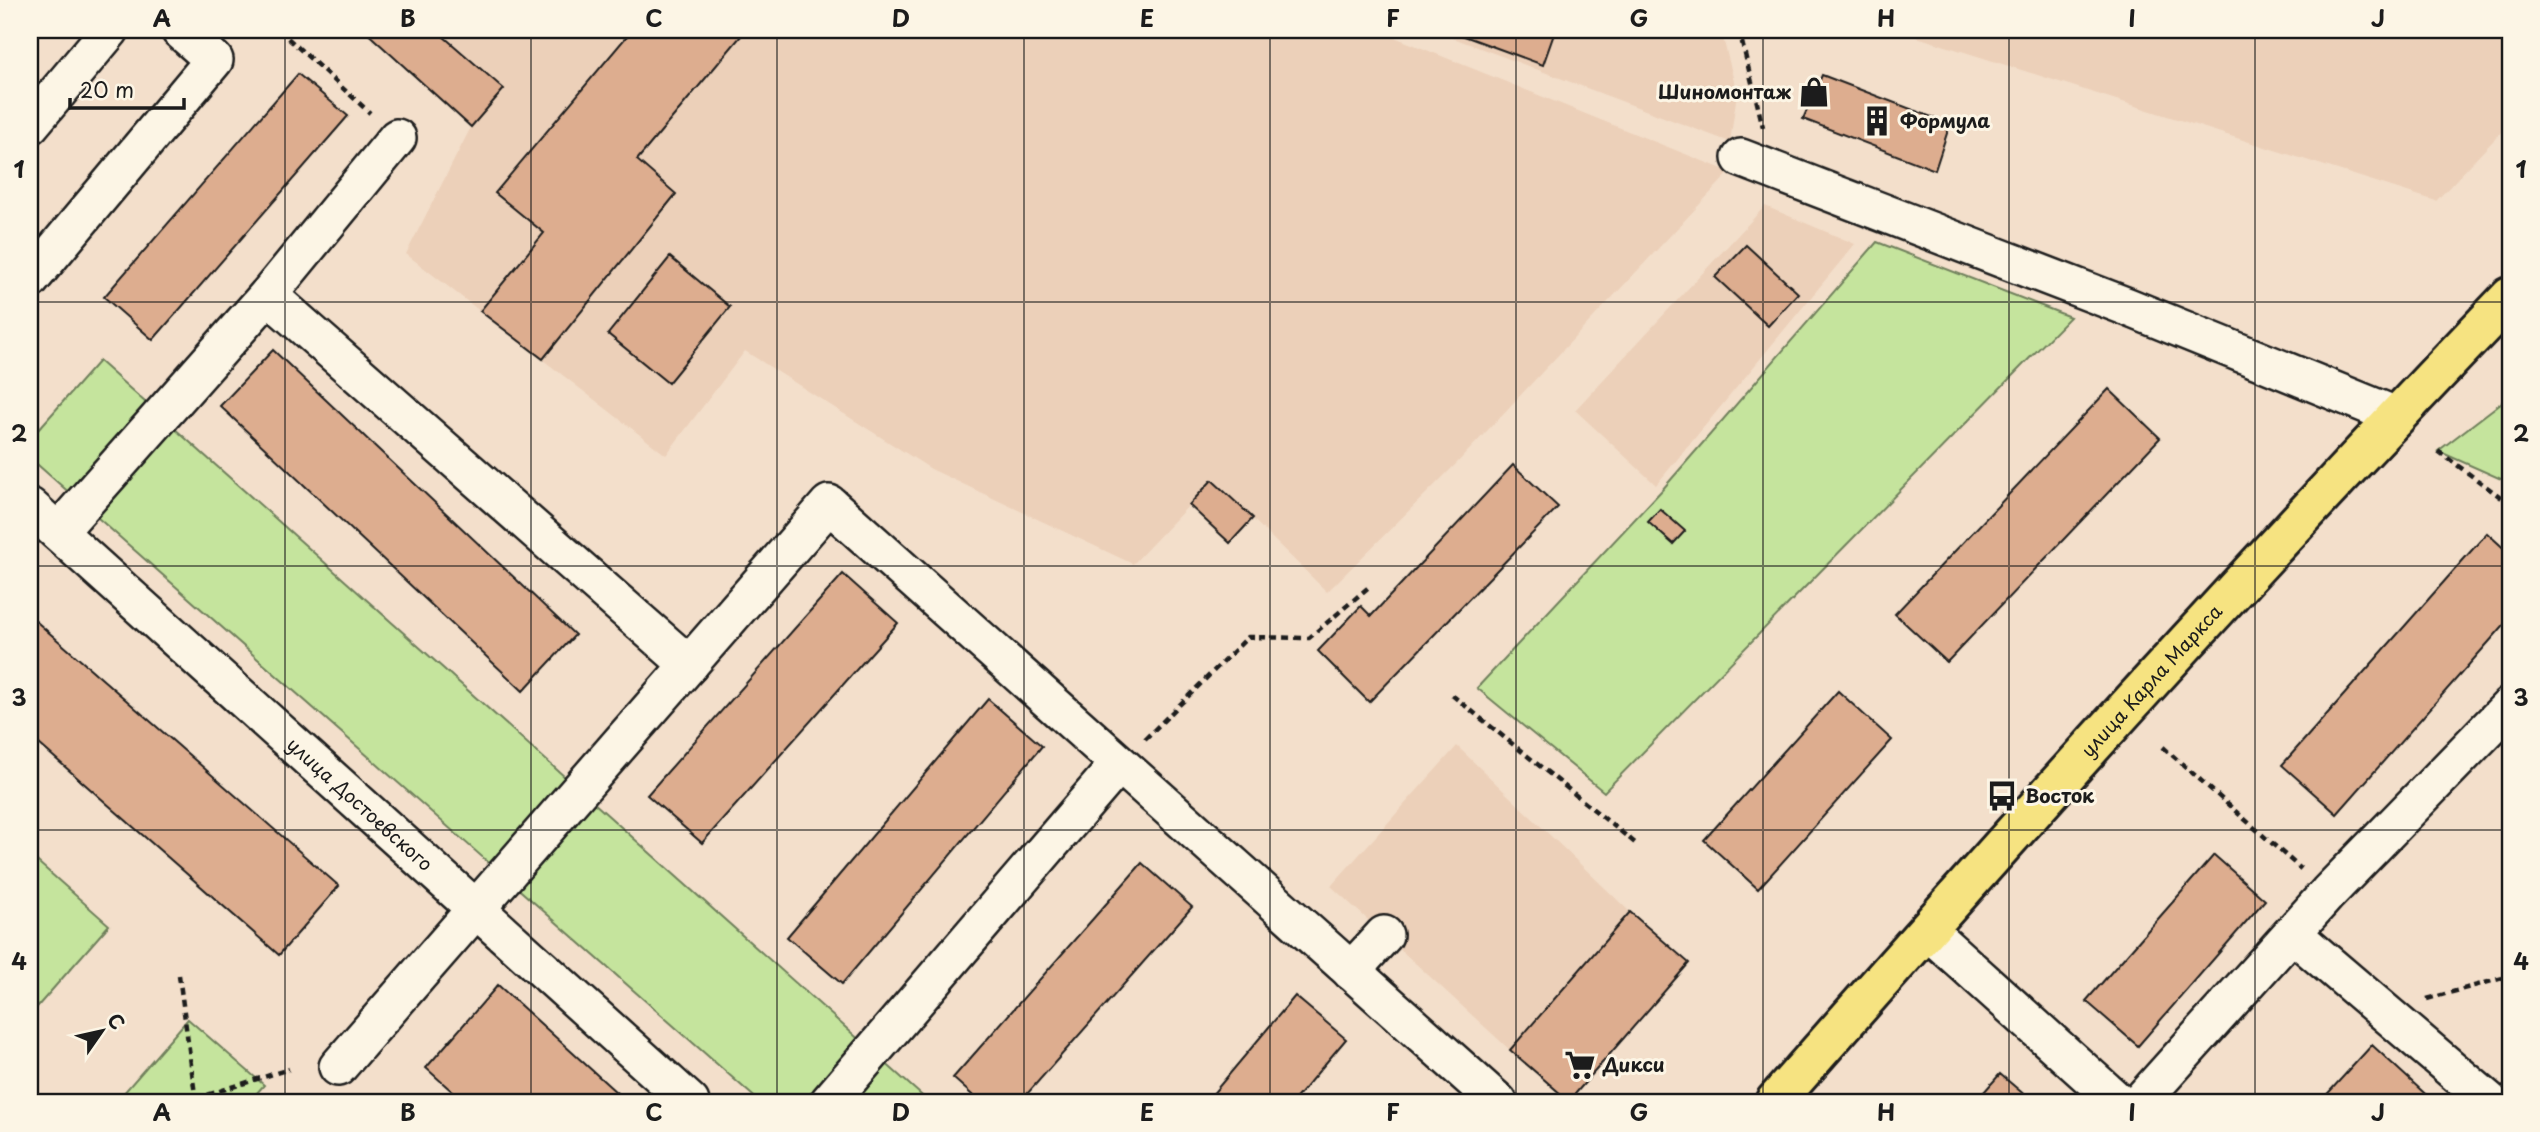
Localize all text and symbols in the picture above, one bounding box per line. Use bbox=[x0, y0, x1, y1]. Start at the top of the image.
text: A bbox=[153, 0, 171, 35]
text: B bbox=[400, 0, 416, 35]
text: C bbox=[645, 0, 663, 35]
text: D bbox=[892, 0, 910, 35]
text: E bbox=[1140, 0, 1154, 35]
text: F bbox=[1386, 0, 1400, 35]
text: G bbox=[1630, 0, 1648, 35]
text: H bbox=[1877, 0, 1895, 35]
text: I bbox=[2128, 0, 2136, 35]
text: J bbox=[2371, 0, 2385, 35]
scale bar bbox=[70, 66, 184, 110]
text: 20 m bbox=[80, 73, 134, 105]
shop icon: Шиномонтаж bbox=[1797, 75, 1831, 109]
place label: Шиномонтаж bbox=[1658, 77, 1791, 105]
building icon: Формула bbox=[1860, 104, 1894, 138]
place label: Формула bbox=[1900, 106, 1990, 134]
text: 1 bbox=[14, 151, 25, 186]
text: 1 bbox=[2516, 151, 2527, 186]
text: 2 bbox=[11, 415, 27, 450]
text: 2 bbox=[2513, 415, 2529, 450]
street label: улица Карла Маркса bbox=[2074, 597, 2228, 763]
text: 3 bbox=[11, 679, 27, 714]
text: 3 bbox=[2513, 679, 2529, 714]
street label: улица Достоевского bbox=[281, 730, 440, 877]
bus stop icon: Восток bbox=[1985, 779, 2019, 813]
place label: Восток bbox=[2025, 781, 2095, 809]
text: 4 bbox=[11, 943, 27, 978]
text: 4 bbox=[2513, 943, 2529, 978]
north arrow bbox=[66, 996, 136, 1066]
text: С bbox=[101, 1007, 133, 1035]
supermarket icon: Дикси bbox=[1563, 1048, 1597, 1082]
place label: Дикси bbox=[1602, 1050, 1665, 1078]
text: A bbox=[153, 1094, 171, 1129]
text: B bbox=[400, 1094, 416, 1129]
text: C bbox=[645, 1094, 663, 1129]
text: D bbox=[892, 1094, 910, 1129]
text: E bbox=[1140, 1094, 1154, 1129]
text: F bbox=[1386, 1094, 1400, 1129]
text: G bbox=[1630, 1094, 1648, 1129]
text: H bbox=[1877, 1094, 1895, 1129]
text: I bbox=[2128, 1094, 2136, 1129]
text: J bbox=[2371, 1094, 2385, 1129]

